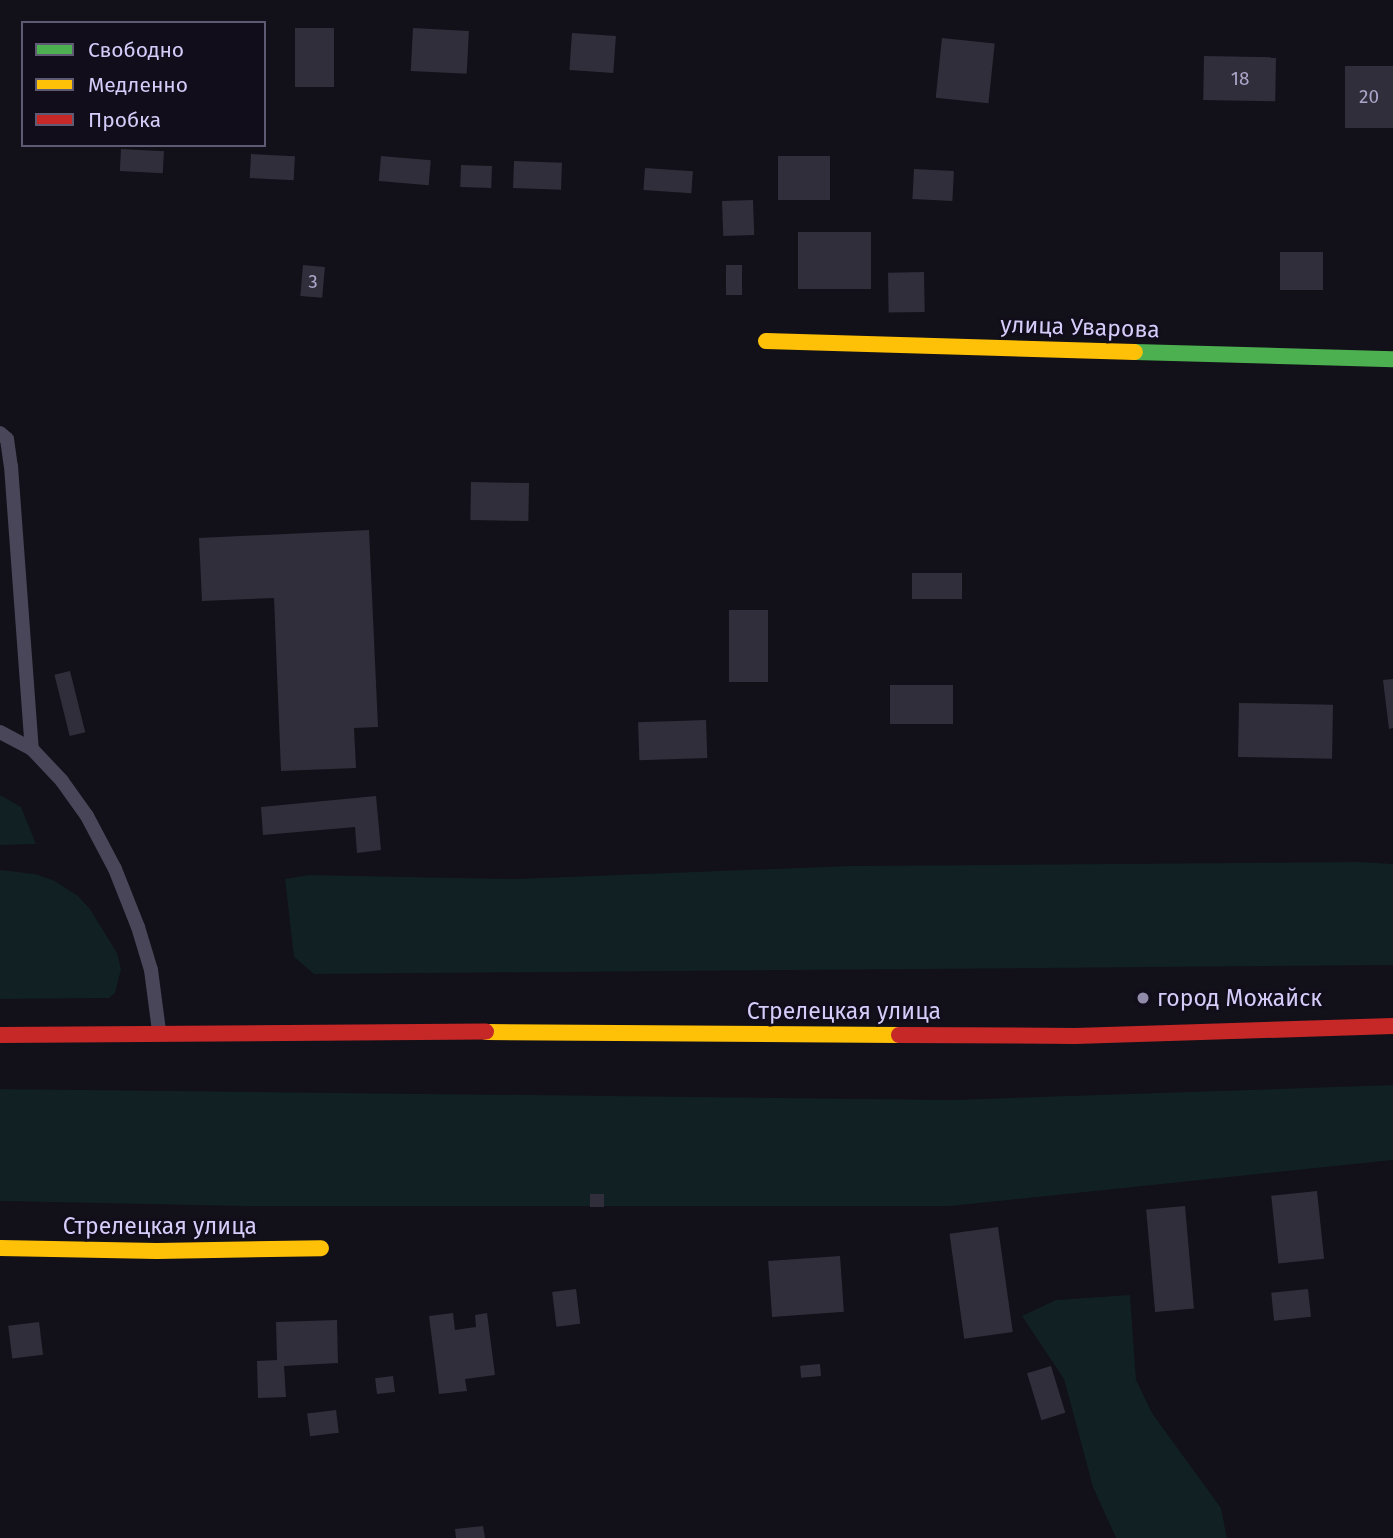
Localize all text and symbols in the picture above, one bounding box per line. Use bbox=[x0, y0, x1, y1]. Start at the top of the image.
legend bbox=[21, 21, 266, 147]
text: Свободно bbox=[88, 37, 184, 63]
house number: 18 bbox=[1231, 68, 1249, 90]
text: Медленно bbox=[88, 72, 188, 98]
house number: 20 bbox=[1359, 86, 1379, 108]
text: Пробка bbox=[88, 107, 161, 133]
house number: 3 bbox=[308, 271, 318, 293]
street label: улица Уварова bbox=[1000, 310, 1160, 344]
place label: город Можайск bbox=[1157, 984, 1322, 1012]
marker: город Можайск bbox=[1135, 990, 1151, 1006]
street label: Стрелецкая улица bbox=[747, 997, 941, 1025]
street label: Стрелецкая улица bbox=[63, 1212, 257, 1240]

